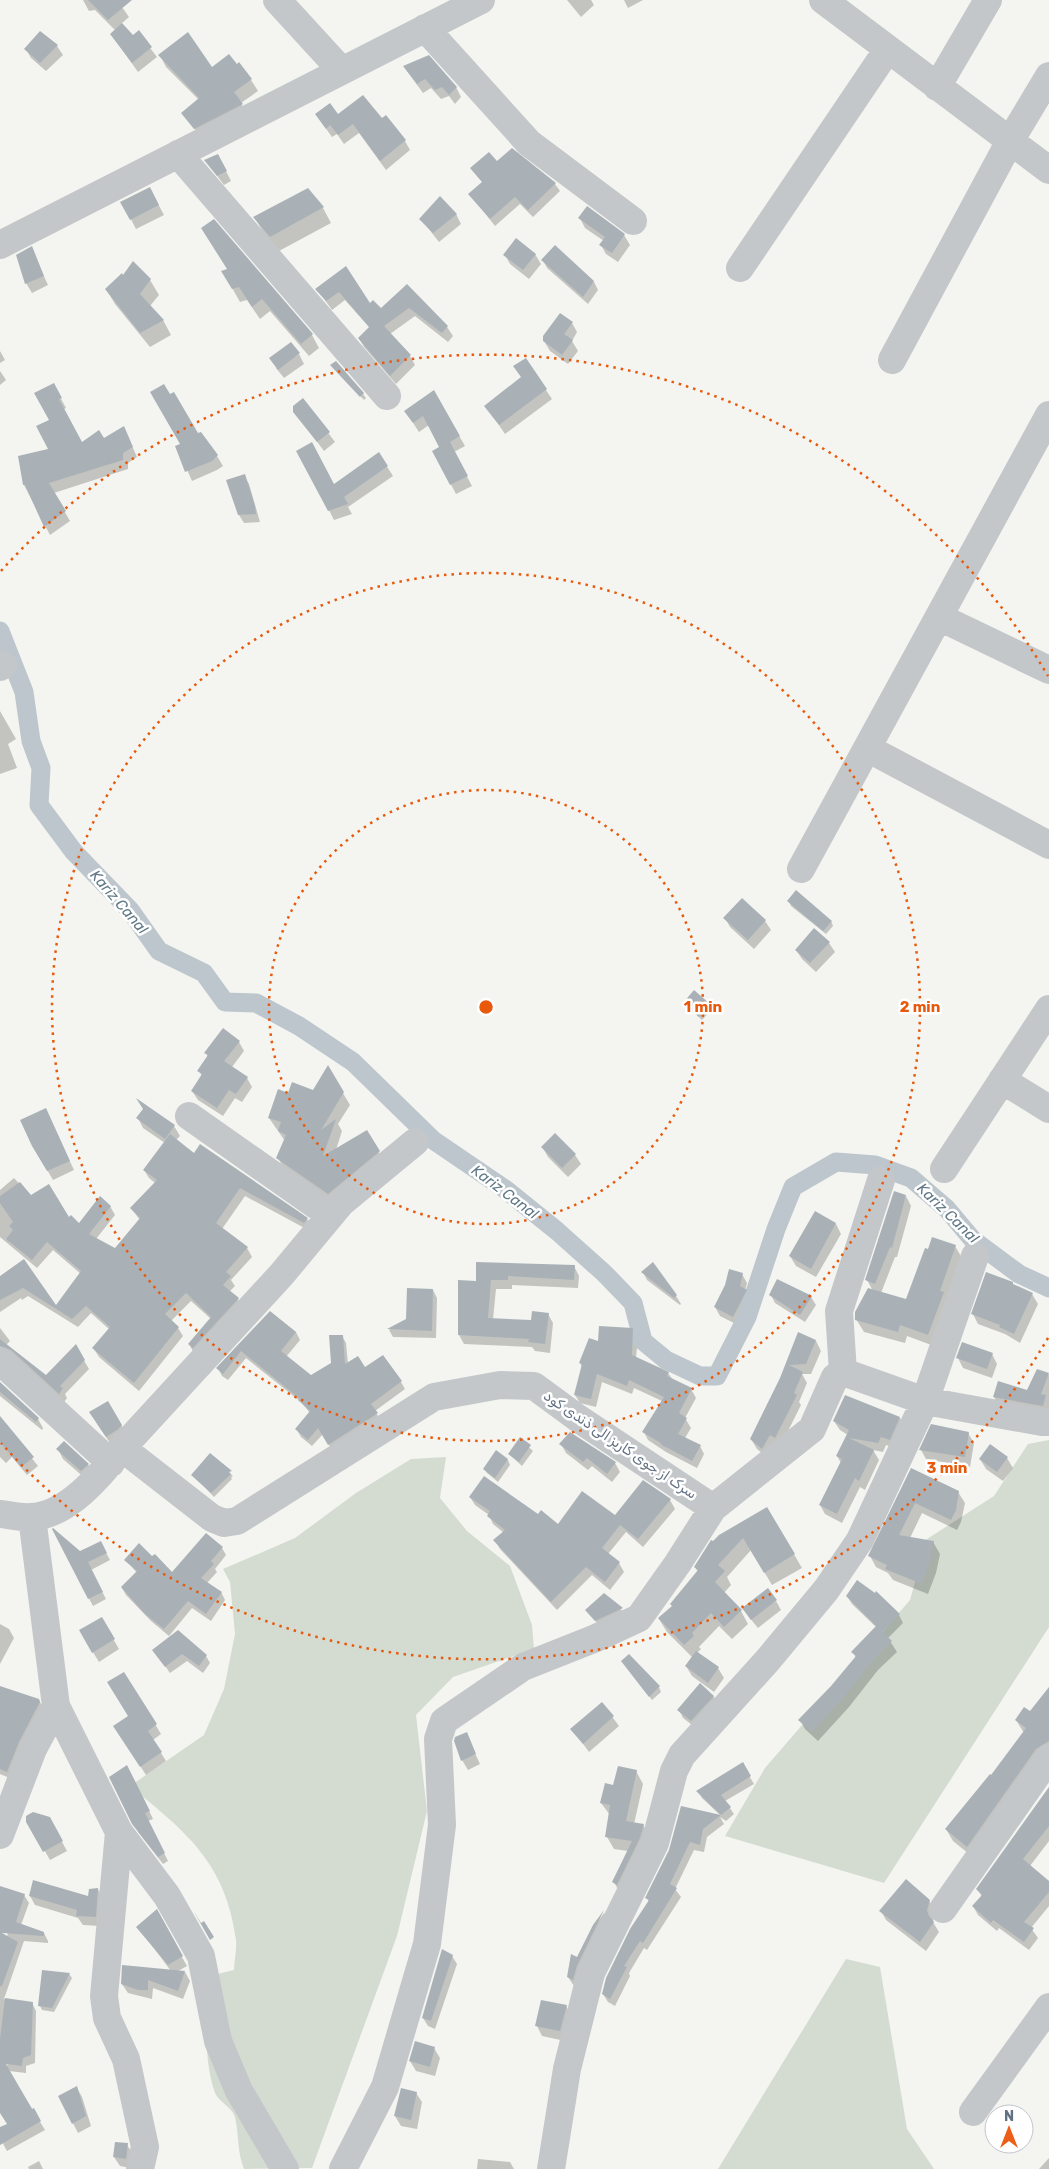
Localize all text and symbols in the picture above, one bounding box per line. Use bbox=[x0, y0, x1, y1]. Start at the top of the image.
water label: Kariz Canal bbox=[86, 866, 152, 938]
centre of rings bbox=[477, 998, 495, 1016]
text: 1 min bbox=[684, 998, 722, 1016]
text: 2 min bbox=[900, 998, 940, 1016]
water label: Kariz Canal bbox=[468, 1161, 542, 1223]
water label: Kariz Canal bbox=[913, 1179, 983, 1247]
street label: سرک از جوی کاریز الی ذندی کود bbox=[540, 1387, 700, 1503]
text: 3 min bbox=[927, 1459, 967, 1477]
north arrow bbox=[984, 2104, 1034, 2154]
text: N bbox=[1004, 2108, 1014, 2125]

